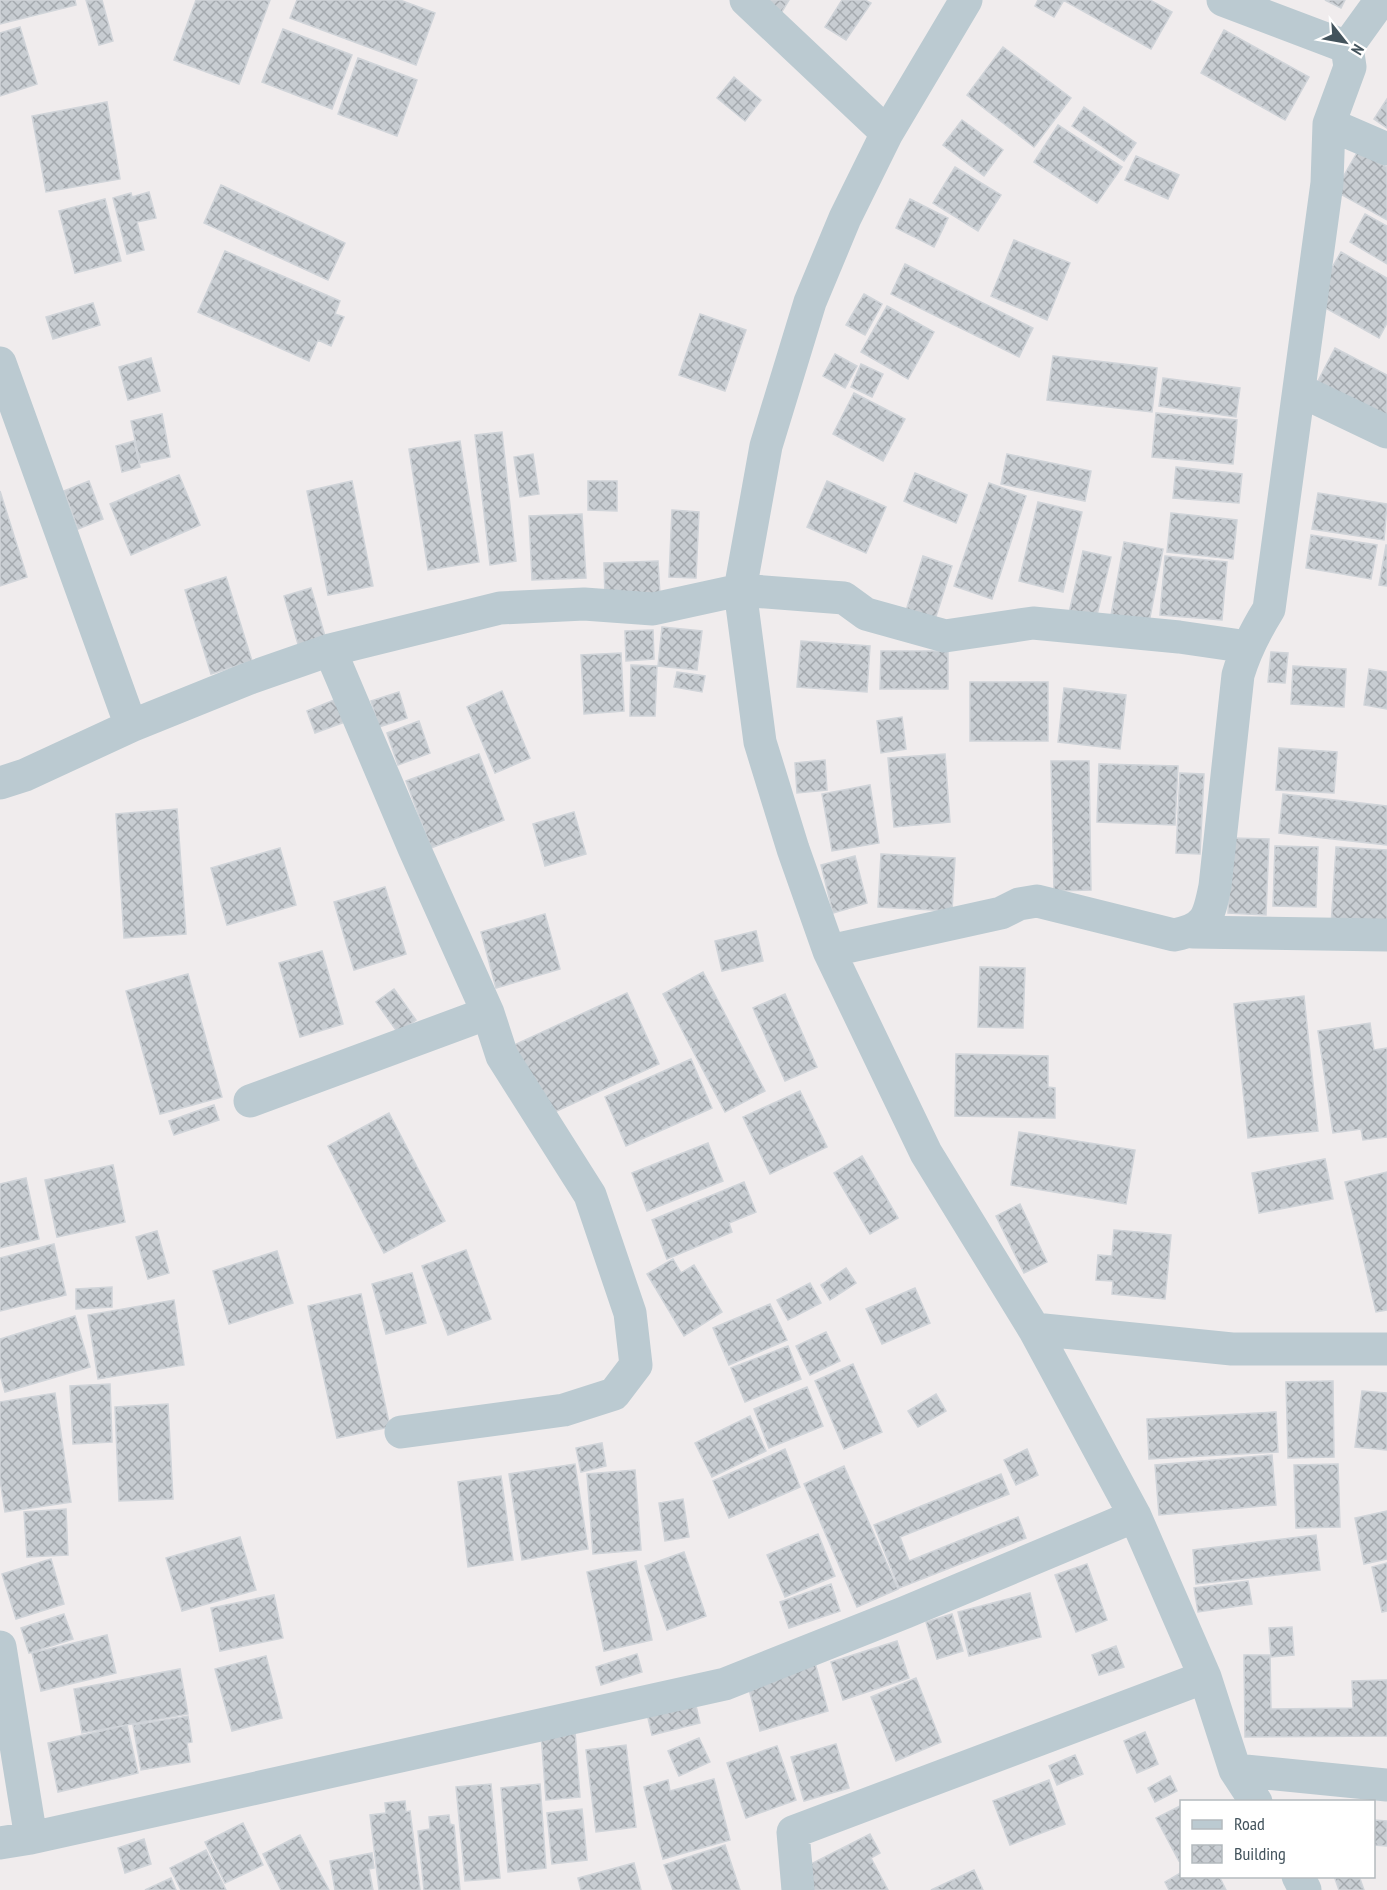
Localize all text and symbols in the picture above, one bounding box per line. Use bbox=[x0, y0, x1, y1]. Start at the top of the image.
north arrow bbox=[1315, 12, 1375, 72]
text: N bbox=[1347, 41, 1369, 59]
legend bbox=[1180, 1800, 1375, 1878]
text: Road bbox=[1234, 1812, 1265, 1835]
text: Building bbox=[1234, 1842, 1286, 1865]

